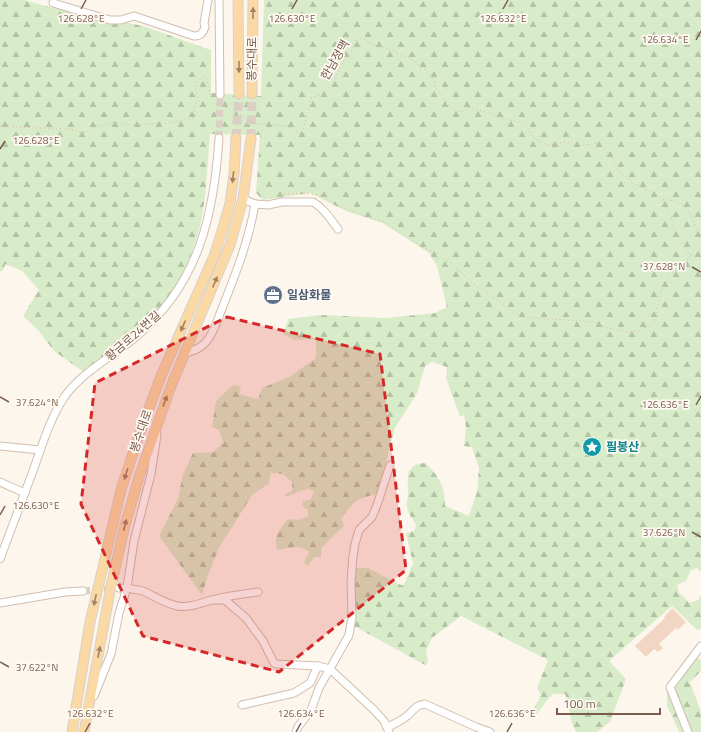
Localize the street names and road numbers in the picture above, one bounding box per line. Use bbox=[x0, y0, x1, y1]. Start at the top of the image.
street label: 한남정맥 bbox=[315, 36, 354, 84]
street label: 봉수대로 bbox=[242, 37, 261, 81]
street label: 황금로24번길 bbox=[101, 306, 165, 365]
street label: 봉수대로 bbox=[124, 407, 157, 455]

